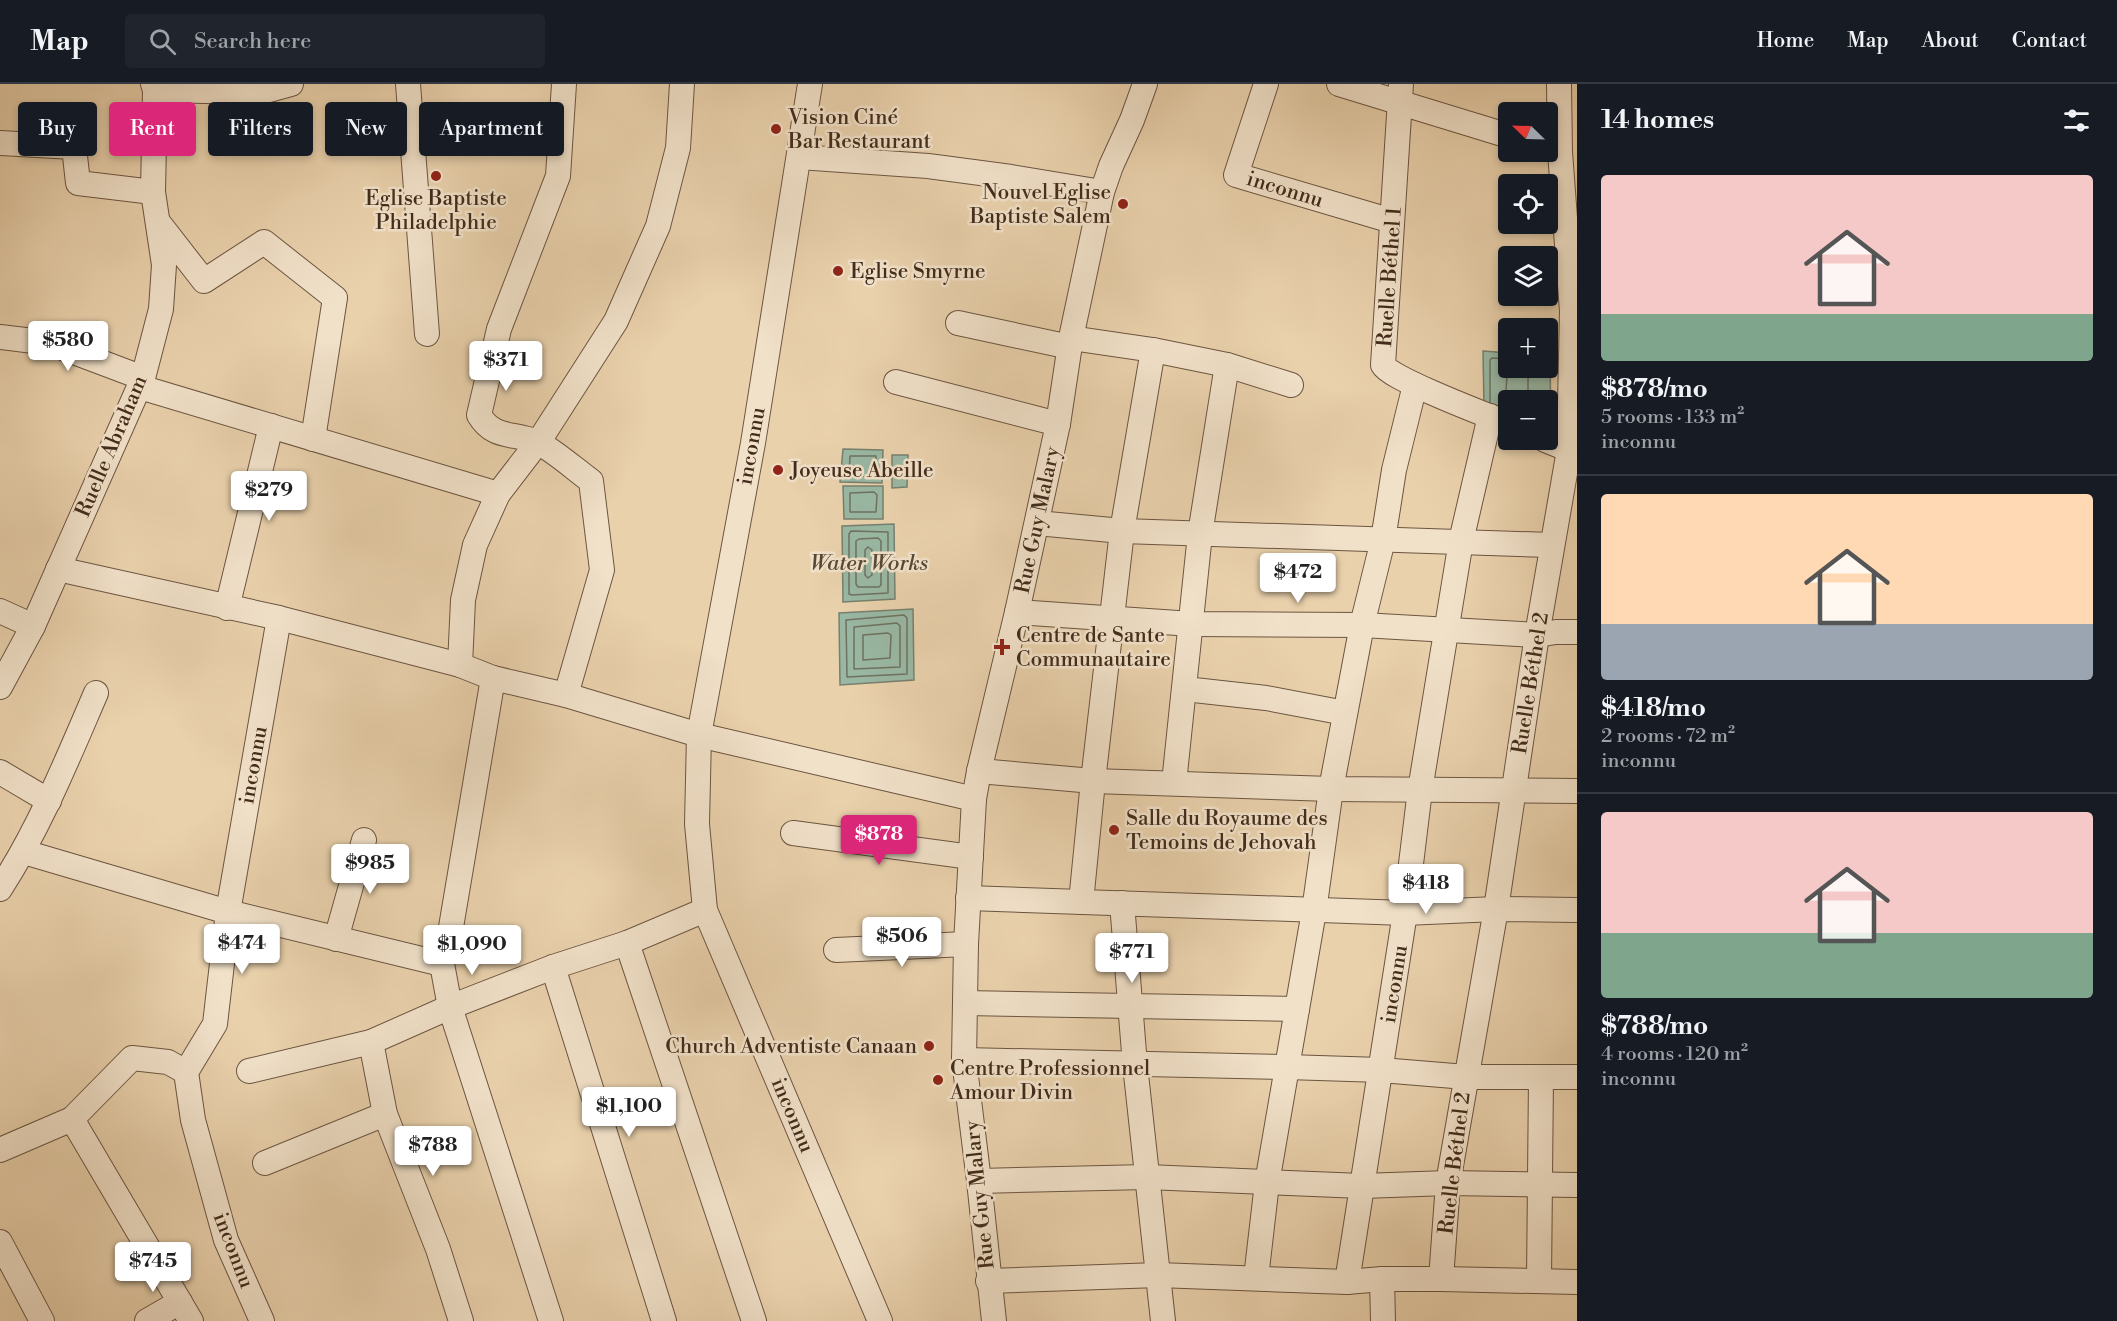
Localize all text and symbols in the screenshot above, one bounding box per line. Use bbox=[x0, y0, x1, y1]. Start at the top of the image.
search box bbox=[125, 14, 545, 68]
text: Map bbox=[30, 24, 89, 59]
icon: search bbox=[146, 25, 179, 58]
text: Search here bbox=[194, 28, 311, 55]
text: Home bbox=[1757, 28, 1814, 54]
text: Map bbox=[1847, 28, 1889, 54]
text: About bbox=[1922, 28, 1979, 54]
text: Contact bbox=[2012, 28, 2087, 54]
chip: Buy bbox=[18, 102, 97, 156]
chip: Rent bbox=[109, 102, 196, 156]
chip: Filters bbox=[208, 102, 313, 156]
chip: New bbox=[325, 102, 407, 156]
chip: Apartment bbox=[419, 102, 564, 156]
north arrow bbox=[1498, 102, 1558, 162]
map controls bbox=[1498, 102, 1558, 450]
text: 14 homes bbox=[1601, 104, 1714, 136]
icon: filters bbox=[2060, 104, 2093, 137]
place label: Vision Ciné Bar Restaurant bbox=[787, 105, 932, 155]
marker: Vision Ciné Bar Restaurant bbox=[769, 122, 783, 136]
street label: inconnu bbox=[1243, 166, 1326, 214]
marker: Eglise Baptiste Philadelphie bbox=[429, 169, 443, 183]
button: locate bbox=[1498, 174, 1558, 234]
place label: Nouvel Eglise Baptiste Salem bbox=[969, 180, 1111, 230]
place label: Eglise Baptiste Philadelphie bbox=[365, 186, 507, 236]
marker: Nouvel Eglise Baptiste Salem bbox=[1116, 197, 1130, 211]
street label: Ruelle Béthel 1 bbox=[1372, 206, 1408, 348]
icon: home bbox=[1793, 214, 1901, 322]
button: layers bbox=[1498, 246, 1558, 306]
place label: Eglise Smyrne bbox=[850, 259, 986, 285]
marker: Eglise Smyrne bbox=[831, 264, 845, 278]
button: + bbox=[1498, 318, 1558, 378]
pin: $580 bbox=[32, 321, 104, 372]
text: $580 bbox=[42, 328, 94, 353]
pin: $371 bbox=[470, 341, 542, 392]
text: $371 bbox=[483, 348, 529, 373]
street label: Ruelle Abraham bbox=[70, 372, 154, 521]
text: $878/mo bbox=[1601, 373, 1708, 405]
button: − bbox=[1498, 390, 1558, 450]
street label: inconnu bbox=[732, 405, 772, 487]
text: 5 rooms · 133 m² bbox=[1601, 405, 1744, 430]
text: inconnu bbox=[1601, 430, 1676, 455]
street label: Rue Guy Malary bbox=[1010, 444, 1066, 596]
place label: Joyeuse Abeille bbox=[789, 458, 934, 484]
marker: Joyeuse Abeille bbox=[771, 463, 785, 477]
pin: $279 bbox=[233, 471, 305, 522]
text: $279 bbox=[245, 478, 293, 503]
icon: home bbox=[1793, 533, 1901, 641]
water label: Water Works bbox=[810, 550, 928, 577]
pin: $472 bbox=[1262, 553, 1334, 604]
text: $472 bbox=[1274, 560, 1322, 585]
street label: Ruelle Béthel 2 bbox=[1507, 610, 1555, 756]
place label: Centre de Sante Communautaire bbox=[1016, 623, 1171, 673]
marker: Centre de Sante Communautaire bbox=[993, 638, 1011, 656]
text: $418/mo bbox=[1601, 692, 1706, 724]
street label: inconnu bbox=[234, 724, 274, 806]
text: 2 rooms · 72 m² bbox=[1601, 724, 1735, 749]
text: inconnu bbox=[1601, 749, 1676, 774]
place label: Salle du Royaume des Temoins de Jehovah bbox=[1126, 806, 1328, 856]
pin: $878 bbox=[843, 815, 915, 866]
text: $878 bbox=[855, 822, 903, 847]
marker: Salle du Royaume des Temoins de Jehovah bbox=[1107, 823, 1121, 837]
pin: $985 bbox=[334, 844, 406, 895]
text: $985 bbox=[345, 851, 395, 876]
icon: home bbox=[1793, 851, 1901, 959]
pin: $418 bbox=[1390, 864, 1462, 915]
text: $418 bbox=[1402, 871, 1450, 896]
pin: $506 bbox=[866, 917, 938, 968]
pin: $474 bbox=[206, 924, 278, 975]
text: $506 bbox=[876, 924, 928, 949]
pin: $1,090 bbox=[423, 925, 521, 976]
text: $474 bbox=[218, 931, 266, 956]
text: $1,090 bbox=[437, 932, 507, 957]
pin: $771 bbox=[1096, 933, 1168, 984]
text: $771 bbox=[1109, 940, 1155, 965]
street label: inconnu bbox=[1376, 943, 1414, 1025]
text: $788/mo bbox=[1601, 1010, 1708, 1042]
place label: Church Adventiste Canaan bbox=[665, 1034, 917, 1060]
marker: Church Adventiste Canaan bbox=[922, 1039, 936, 1053]
text: 4 rooms · 120 m² bbox=[1601, 1042, 1748, 1067]
place label: Centre Professionnel Amour Divin bbox=[949, 1056, 1150, 1106]
text: inconnu bbox=[1601, 1067, 1676, 1092]
marker: Centre Professionnel Amour Divin bbox=[931, 1073, 945, 1087]
street label: inconnu bbox=[765, 1074, 819, 1157]
pin: $1,100 bbox=[580, 1087, 678, 1138]
street label: Ruelle Béthel 2 bbox=[1433, 1091, 1477, 1236]
text: $1,100 bbox=[596, 1094, 662, 1119]
street label: Rue Guy Malary bbox=[959, 1118, 1001, 1271]
pin: $788 bbox=[397, 1126, 469, 1177]
text: $788 bbox=[409, 1133, 457, 1158]
street label: inconnu bbox=[207, 1209, 259, 1292]
pin: $745 bbox=[117, 1242, 189, 1293]
text: $745 bbox=[129, 1249, 177, 1274]

